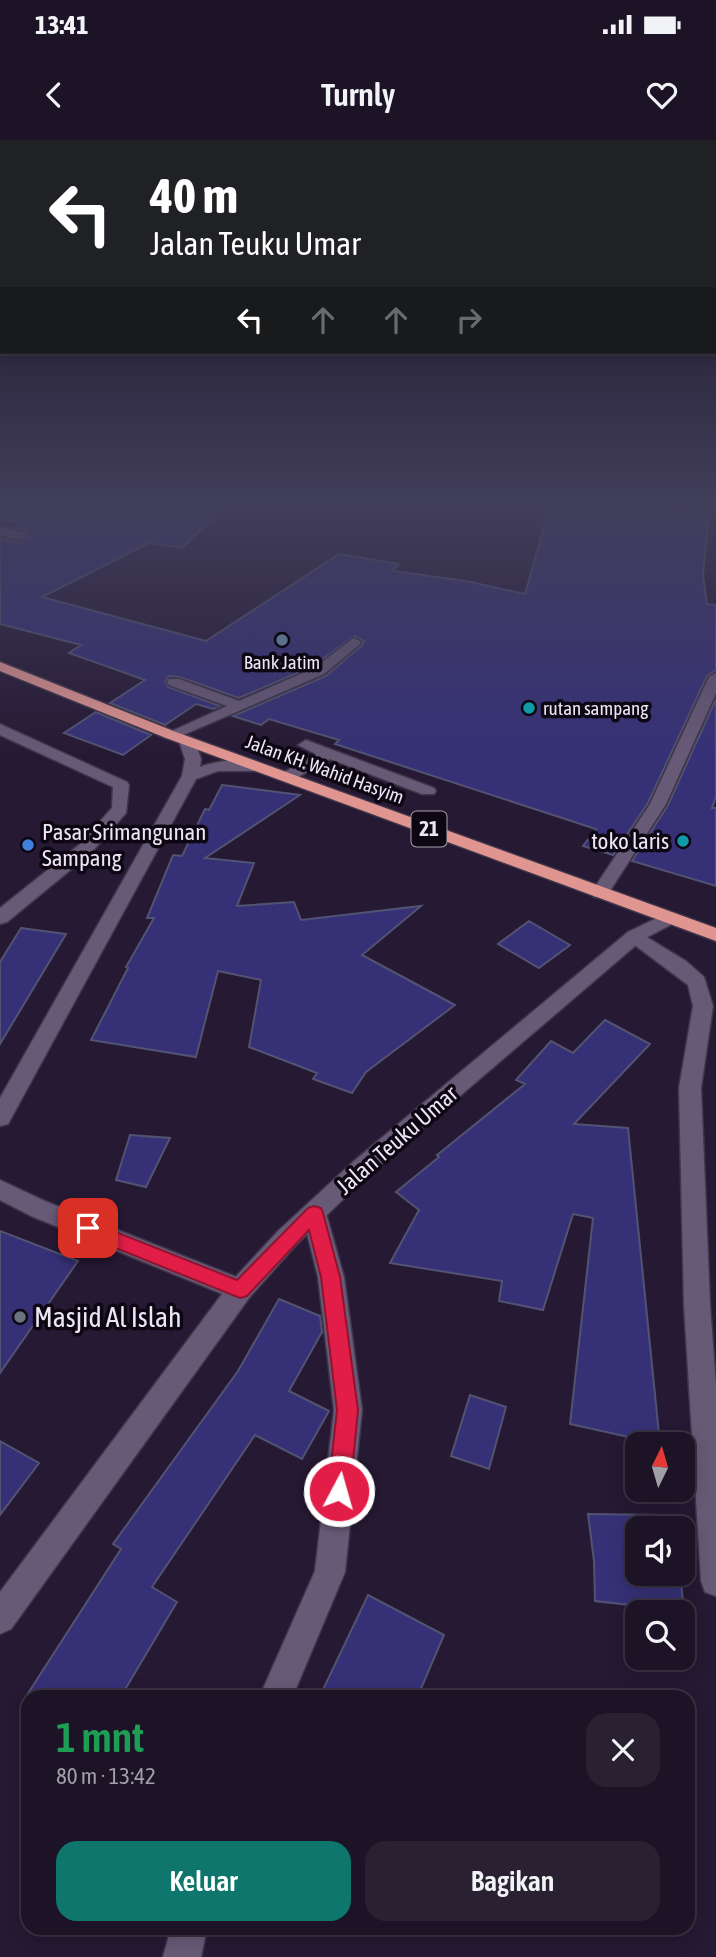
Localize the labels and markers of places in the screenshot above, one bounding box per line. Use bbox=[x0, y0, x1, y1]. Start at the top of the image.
marker: Bank Jatim bbox=[274, 632, 290, 648]
place label: Bank Jatim bbox=[244, 651, 320, 673]
place label: rutan sampang bbox=[543, 697, 649, 719]
marker: rutan sampang bbox=[521, 700, 537, 716]
place label: Pasar Srimangunan Sampang bbox=[42, 819, 206, 871]
place label: toko laris bbox=[591, 828, 669, 854]
marker: toko laris bbox=[675, 833, 691, 849]
marker: Pasar Srimangunan Sampang bbox=[20, 837, 36, 853]
pin bbox=[58, 1198, 118, 1258]
place label: Masjid Al Islah bbox=[34, 1301, 182, 1333]
marker: Masjid Al Islah bbox=[12, 1309, 28, 1325]

